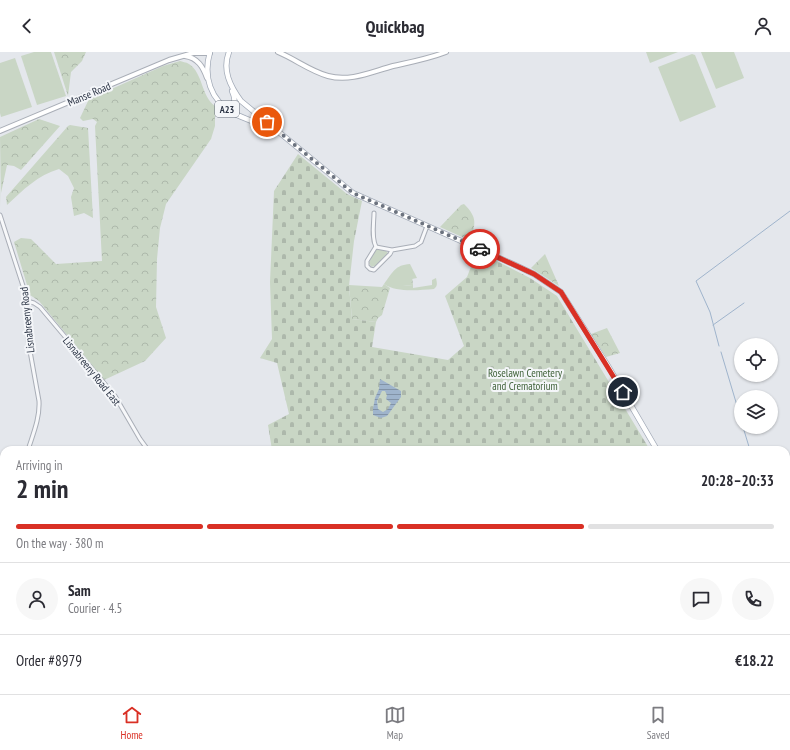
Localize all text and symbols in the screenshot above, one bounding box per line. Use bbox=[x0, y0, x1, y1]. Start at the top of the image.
icon: back bbox=[16, 15, 38, 37]
text: Quickbag bbox=[365, 15, 425, 38]
icon: person bbox=[752, 15, 774, 37]
street label: Manse Road bbox=[65, 79, 113, 109]
road number: A23 bbox=[215, 101, 239, 117]
pin bbox=[250, 105, 284, 139]
icon: bag bbox=[256, 111, 278, 133]
courier bbox=[460, 229, 500, 269]
icon: car bbox=[469, 238, 491, 260]
street label: Lisnabreeny Road bbox=[17, 286, 37, 354]
street label: Lisnabreeny Road East bbox=[60, 334, 124, 408]
map controls bbox=[734, 338, 778, 434]
button: locate bbox=[734, 338, 778, 382]
park label: Roselawn Cemetery and Crematorium bbox=[488, 366, 563, 393]
pin bbox=[606, 375, 640, 409]
icon: home bbox=[612, 381, 634, 403]
button: layers bbox=[734, 390, 778, 434]
text: Arriving in bbox=[16, 457, 63, 474]
text: 20:28–20:33 bbox=[701, 471, 774, 490]
text: 2 min bbox=[16, 472, 69, 505]
text: On the way · 380 m bbox=[16, 535, 103, 552]
button: person bbox=[16, 578, 58, 620]
button: chat bbox=[680, 578, 722, 620]
button: phone bbox=[732, 578, 774, 620]
text: Sam bbox=[68, 581, 91, 600]
text: Courier · 4.5 bbox=[68, 600, 122, 617]
text: Order #8979 bbox=[16, 651, 82, 670]
text: €18.22 bbox=[735, 651, 774, 670]
tab: Home bbox=[120, 704, 143, 742]
tab: Map bbox=[384, 704, 406, 742]
tab: Saved bbox=[647, 704, 670, 742]

